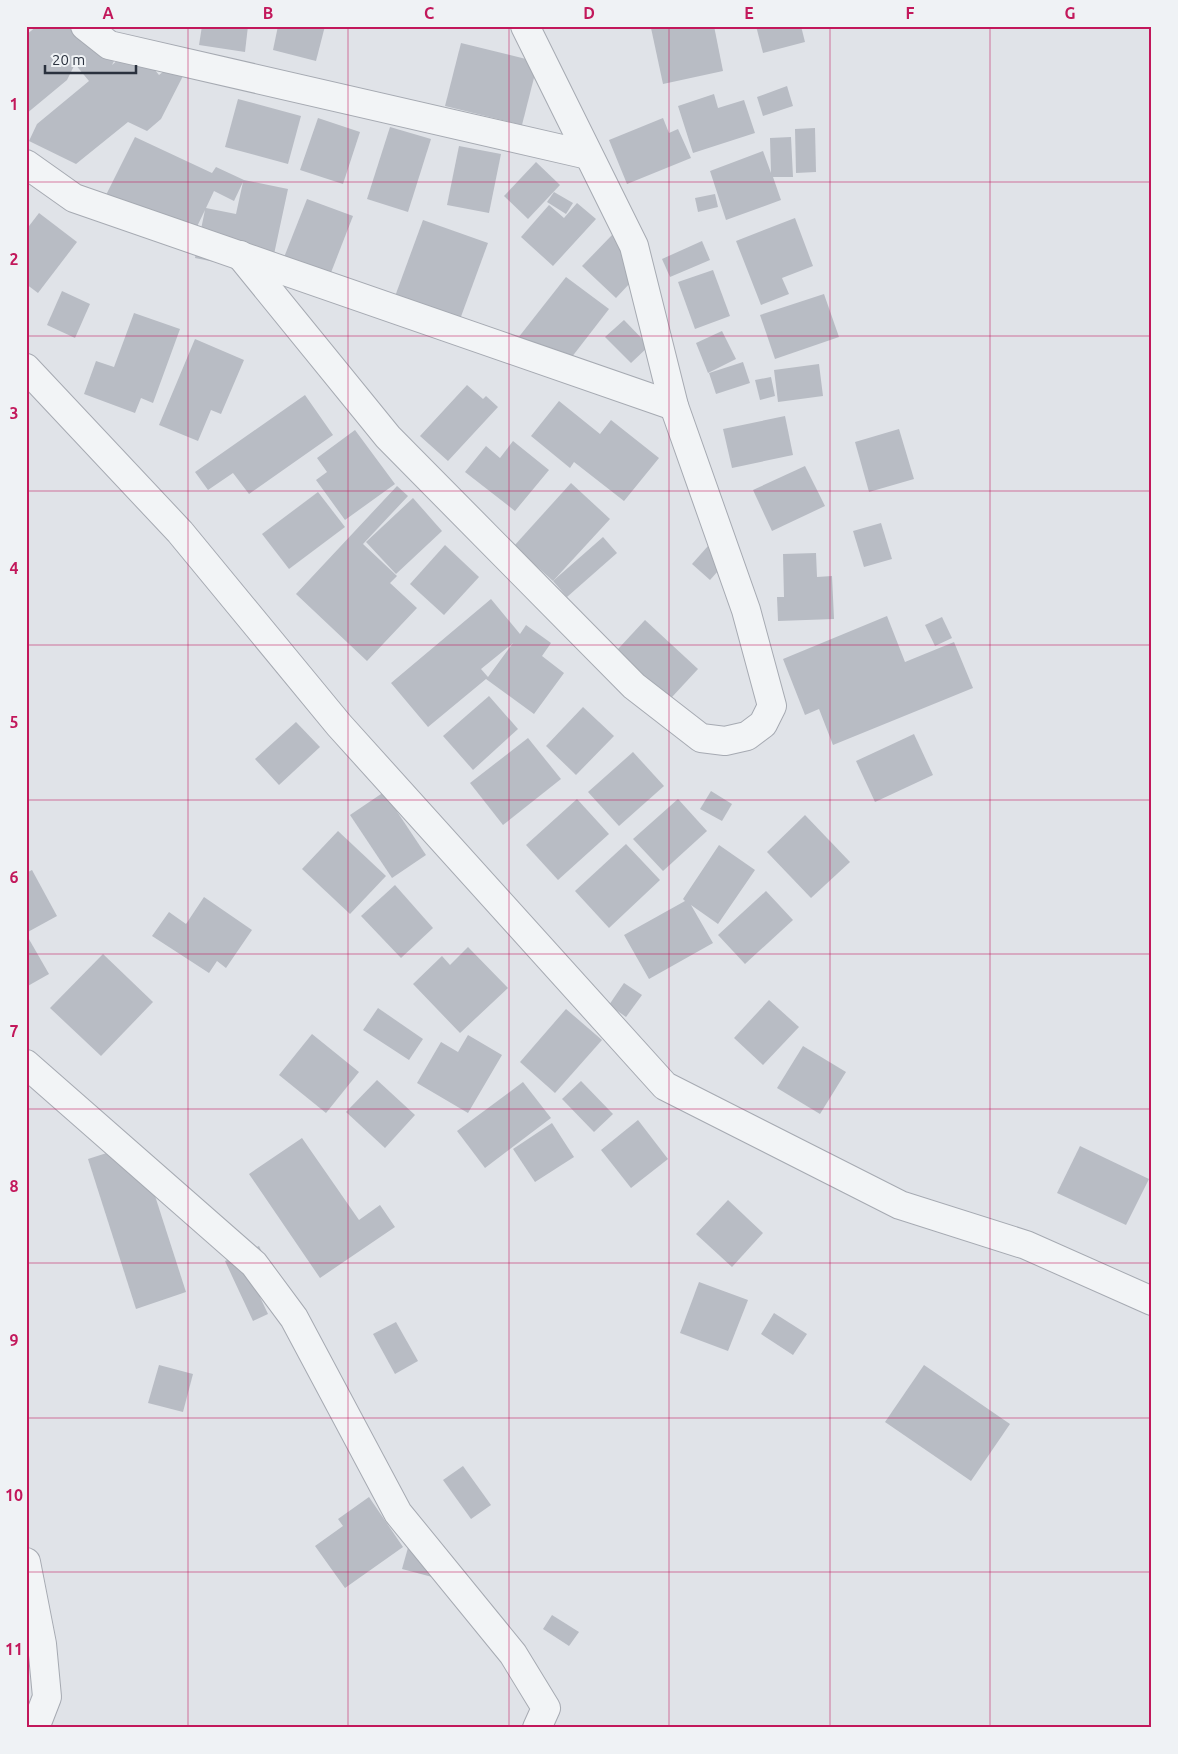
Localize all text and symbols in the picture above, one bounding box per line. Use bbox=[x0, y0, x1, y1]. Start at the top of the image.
text: A bbox=[102, 4, 114, 22]
text: B bbox=[263, 4, 273, 22]
text: C bbox=[424, 4, 434, 22]
text: D bbox=[583, 4, 595, 22]
text: E bbox=[744, 4, 754, 22]
text: F bbox=[906, 4, 915, 22]
text: G bbox=[1064, 4, 1076, 22]
scale bar bbox=[45, 42, 136, 74]
text: 20 m bbox=[52, 51, 85, 68]
text: 1 bbox=[9, 95, 19, 113]
text: 2 bbox=[9, 250, 19, 268]
text: 3 bbox=[9, 404, 19, 422]
text: 4 bbox=[9, 559, 19, 577]
text: 5 bbox=[9, 713, 19, 731]
text: 6 bbox=[9, 868, 19, 886]
text: 7 bbox=[9, 1022, 19, 1040]
text: 8 bbox=[9, 1177, 19, 1195]
text: 9 bbox=[9, 1331, 19, 1349]
text: 10 bbox=[5, 1486, 23, 1504]
text: 11 bbox=[5, 1640, 23, 1658]

